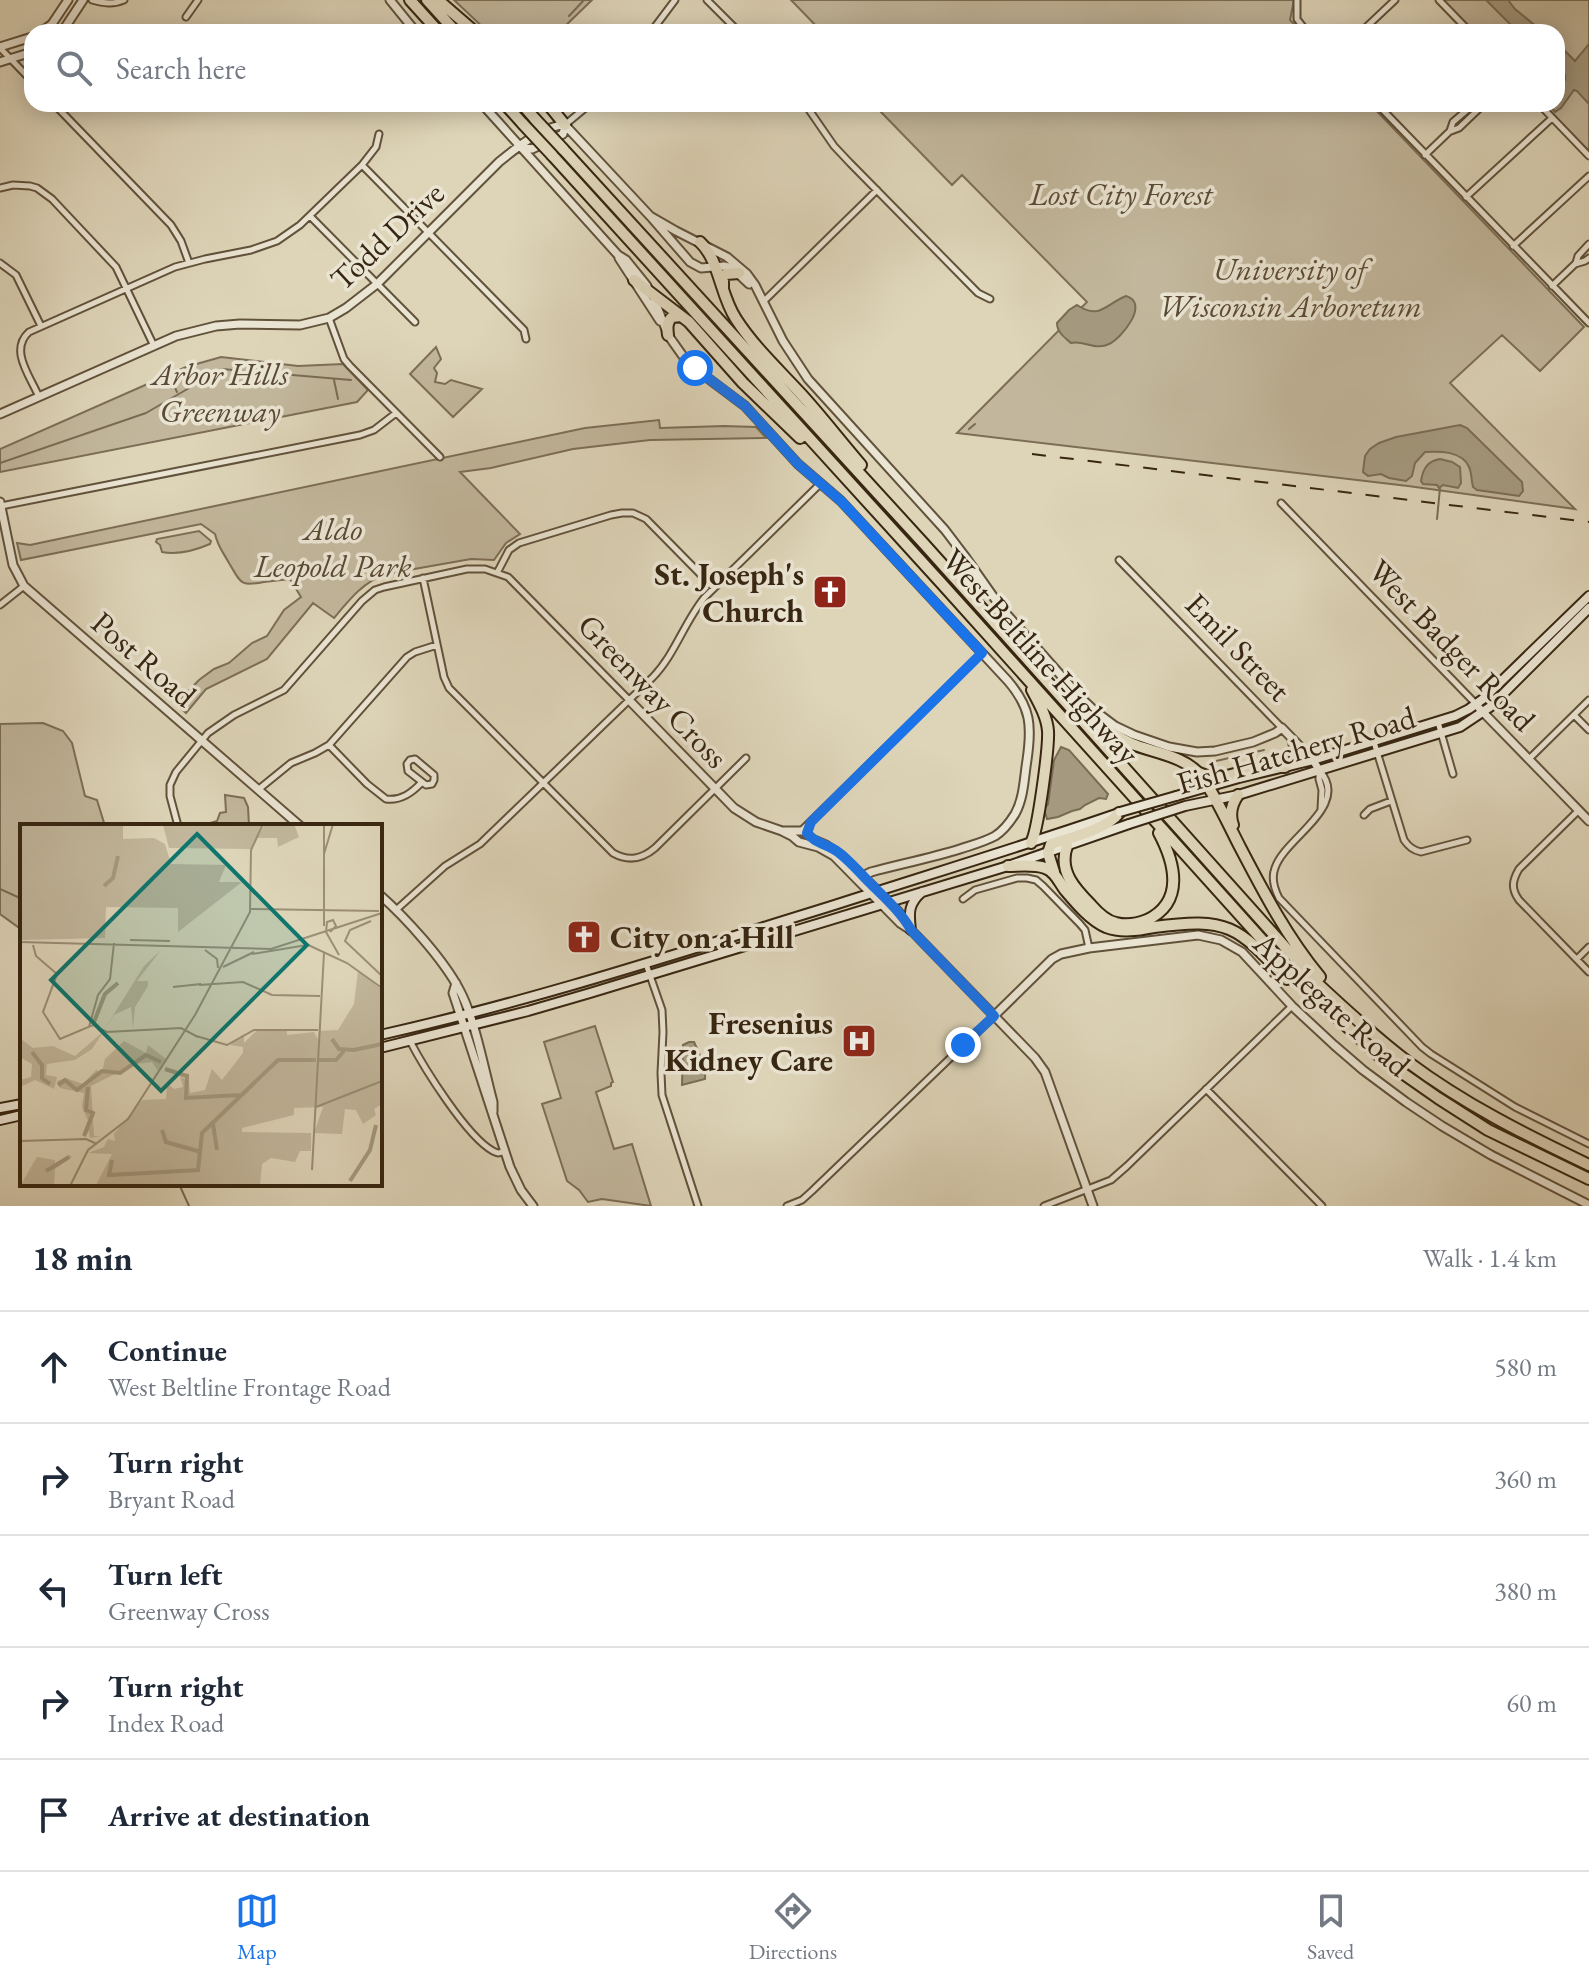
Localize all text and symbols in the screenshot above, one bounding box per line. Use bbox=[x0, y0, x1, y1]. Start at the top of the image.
search box bbox=[24, 24, 1565, 112]
icon: search bbox=[52, 46, 96, 90]
text: Search here bbox=[116, 49, 246, 88]
street label: Todd Drive bbox=[321, 173, 453, 299]
park label: Lost City Forest bbox=[1028, 173, 1214, 215]
park label: University of Wisconsin Arboretum bbox=[1158, 248, 1422, 327]
route start bbox=[677, 350, 713, 386]
park label: Arbor Hills Greenway bbox=[150, 353, 289, 432]
park label: Aldo Leopold Park bbox=[253, 508, 412, 587]
street label: West Beltline Highway bbox=[933, 539, 1150, 774]
street label: West Badger Road bbox=[1359, 550, 1545, 741]
place label: St. Joseph's Church bbox=[654, 553, 804, 632]
church icon: St. Joseph's Church bbox=[811, 573, 849, 611]
street label: Emil Street bbox=[1176, 584, 1300, 710]
street label: Post Road bbox=[83, 602, 206, 717]
street label: Greenway Cross bbox=[569, 605, 737, 777]
street label: Fish Hatchery Road bbox=[1172, 696, 1421, 804]
inset map bbox=[20, 824, 382, 1186]
place label: City on a Hill bbox=[610, 916, 794, 958]
church icon: City on a Hill bbox=[565, 918, 603, 956]
street label: Applegate Road bbox=[1244, 922, 1420, 1086]
place label: Fresenius Kidney Care bbox=[665, 1002, 833, 1081]
hospital icon: Fresenius Kidney Care bbox=[840, 1022, 878, 1060]
route end bbox=[945, 1027, 981, 1063]
text: 18 min bbox=[32, 1236, 133, 1280]
text: Walk · 1.4 km bbox=[1423, 1241, 1557, 1275]
text: Continue bbox=[108, 1331, 227, 1370]
icon: ahead bbox=[32, 1345, 76, 1389]
text: 580 m bbox=[1494, 1350, 1557, 1384]
text: West Beltline Frontage Road bbox=[108, 1370, 391, 1404]
text: Turn right bbox=[108, 1443, 244, 1482]
icon: right bbox=[32, 1457, 76, 1501]
text: 360 m bbox=[1494, 1462, 1557, 1496]
text: Bryant Road bbox=[108, 1482, 235, 1516]
text: Turn left bbox=[108, 1555, 222, 1594]
icon: left bbox=[32, 1569, 76, 1613]
text: 380 m bbox=[1494, 1574, 1557, 1608]
text: Greenway Cross bbox=[108, 1594, 270, 1628]
text: Turn right bbox=[108, 1667, 244, 1706]
icon: right bbox=[32, 1681, 76, 1725]
text: 60 m bbox=[1507, 1686, 1557, 1720]
text: Index Road bbox=[108, 1706, 224, 1740]
icon: arrive bbox=[32, 1793, 76, 1837]
text: Arrive at destination bbox=[108, 1796, 370, 1835]
tab: Map bbox=[235, 1889, 279, 1966]
tab: Directions bbox=[749, 1889, 837, 1966]
tab: Saved bbox=[1307, 1889, 1354, 1966]

